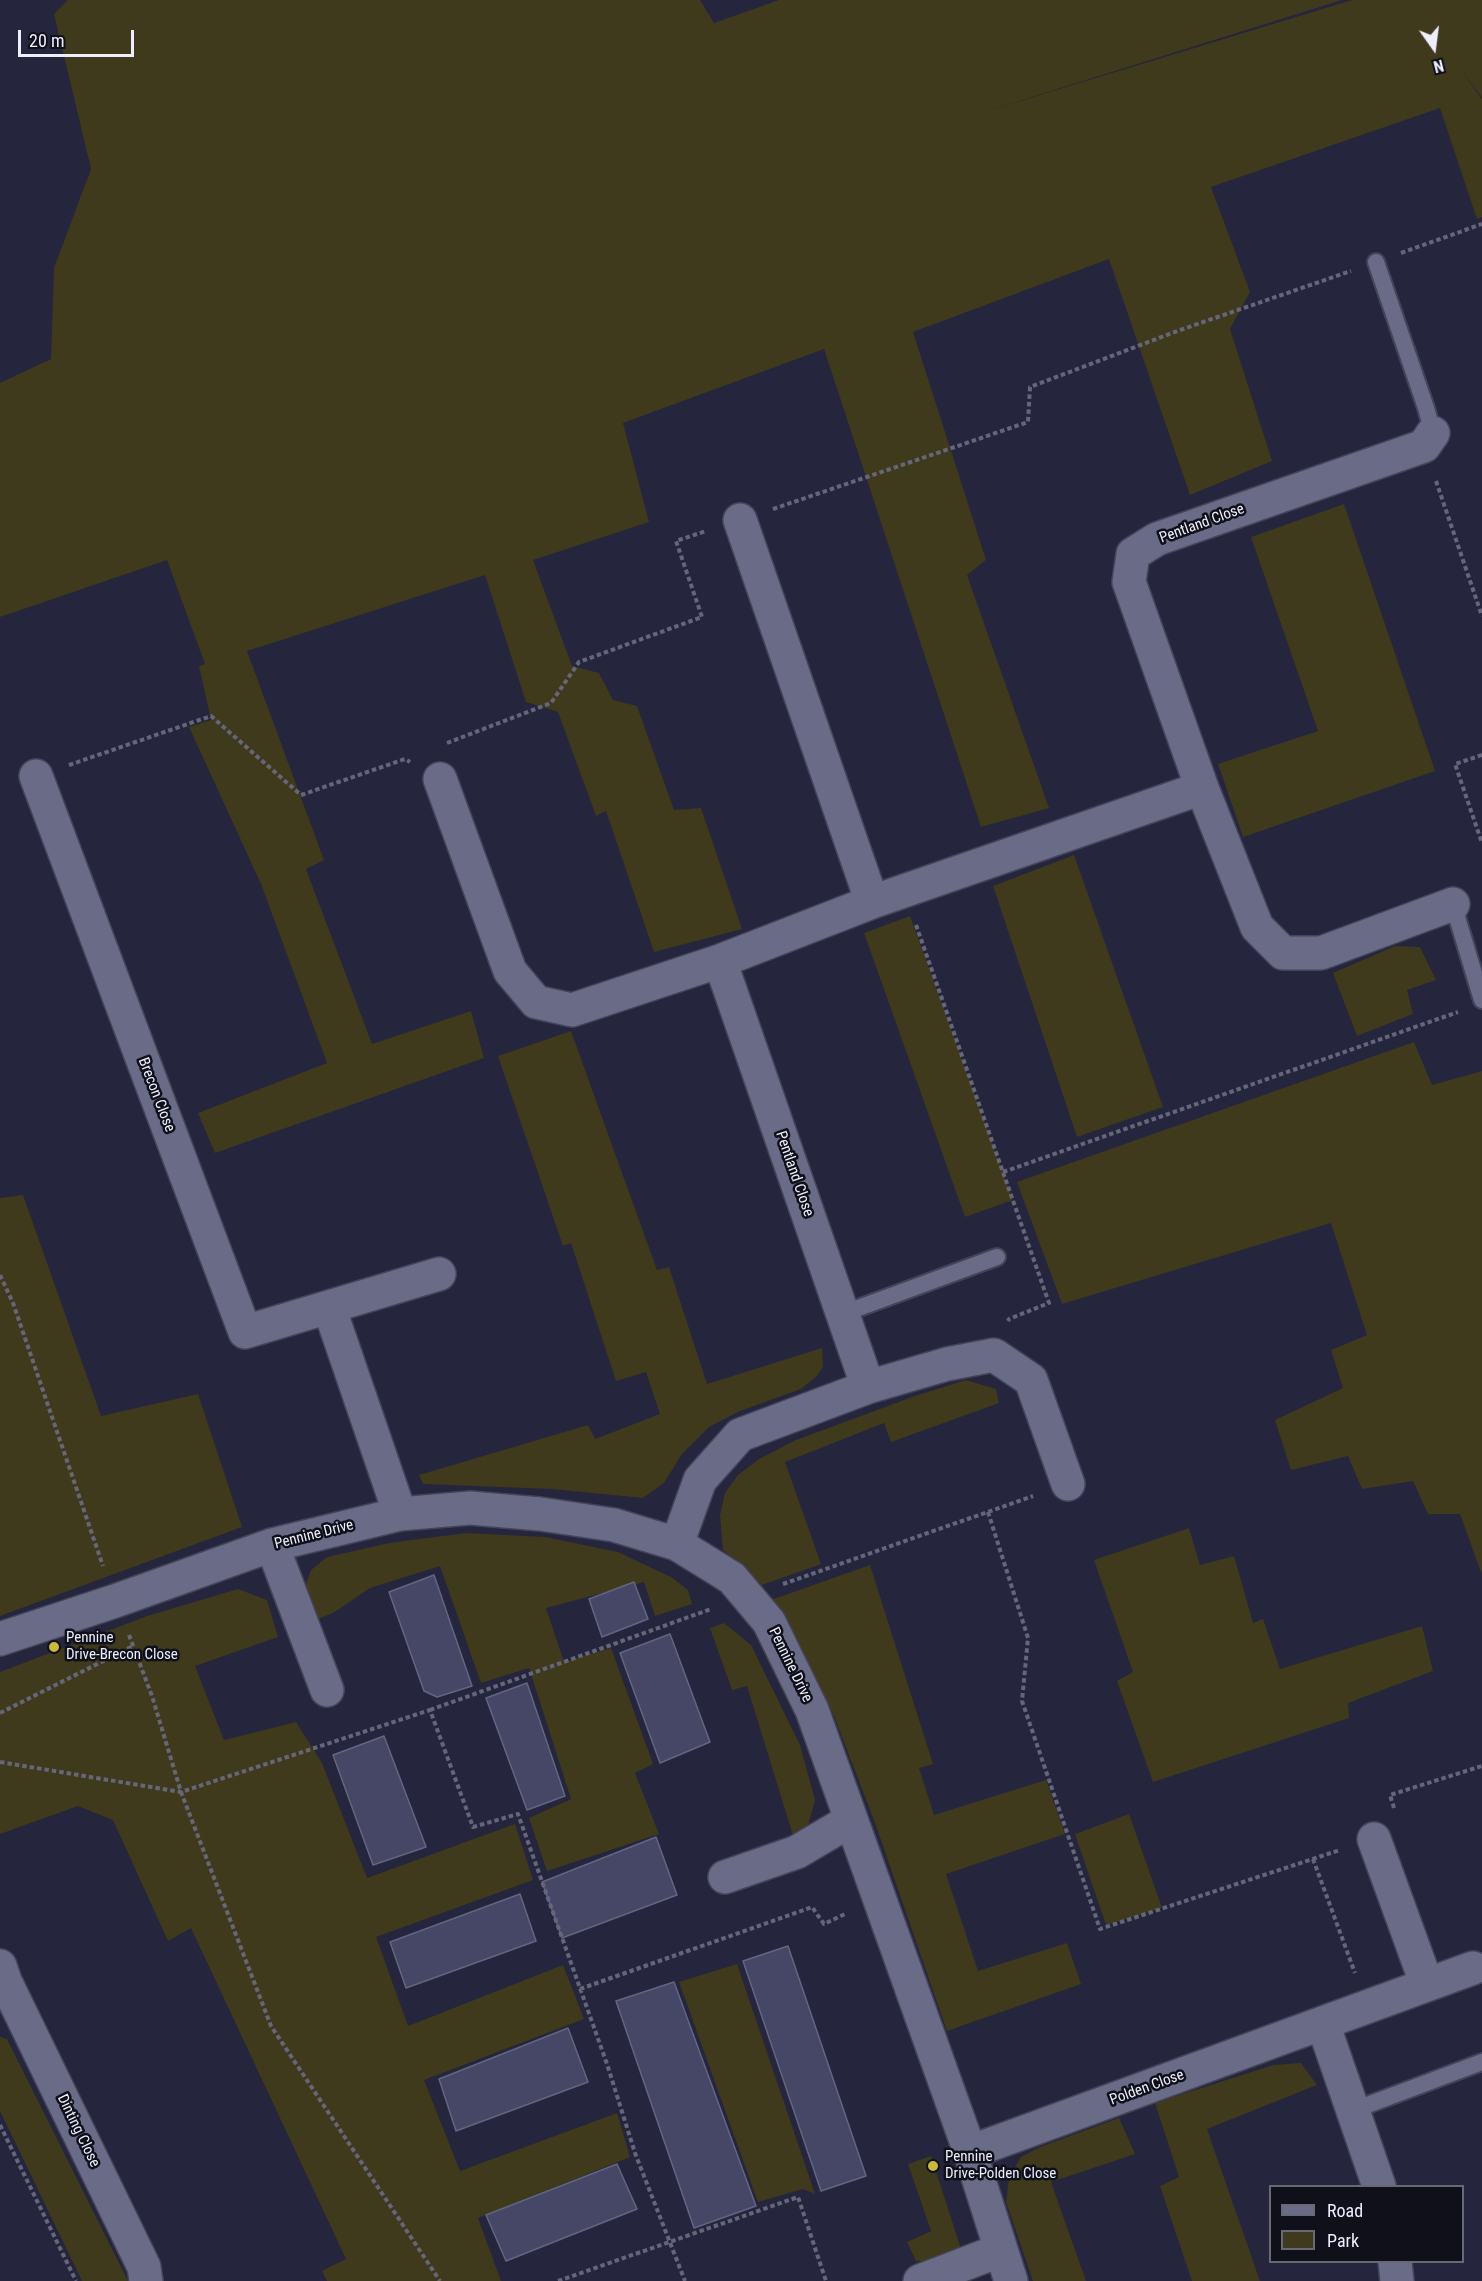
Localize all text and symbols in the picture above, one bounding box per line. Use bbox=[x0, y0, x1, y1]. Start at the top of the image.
scale bar bbox=[21, 18, 136, 56]
north arrow bbox=[1404, 18, 1464, 78]
text: 20 m bbox=[29, 30, 64, 51]
text: N bbox=[1431, 56, 1446, 76]
street label: Pentland Close bbox=[1157, 500, 1247, 548]
street label: Brecon Close bbox=[134, 1055, 178, 1135]
street label: Pentland Close bbox=[771, 1129, 817, 1219]
street label: Pennine Drive bbox=[273, 1516, 355, 1554]
street label: Pennine Drive bbox=[764, 1625, 816, 1705]
place label: Pennine Drive-Brecon Close bbox=[66, 1629, 178, 1664]
marker: Pennine Drive-Brecon Close bbox=[47, 1640, 61, 1654]
street label: Polden Close bbox=[1107, 2066, 1187, 2110]
street label: Dinting Close bbox=[53, 2092, 103, 2170]
place label: Pennine Drive-Polden Close bbox=[945, 2148, 1056, 2183]
marker: Pennine Drive-Polden Close bbox=[926, 2159, 940, 2173]
legend bbox=[1269, 2185, 1464, 2263]
text: Road bbox=[1327, 2200, 1363, 2221]
text: Park bbox=[1327, 2230, 1359, 2251]

